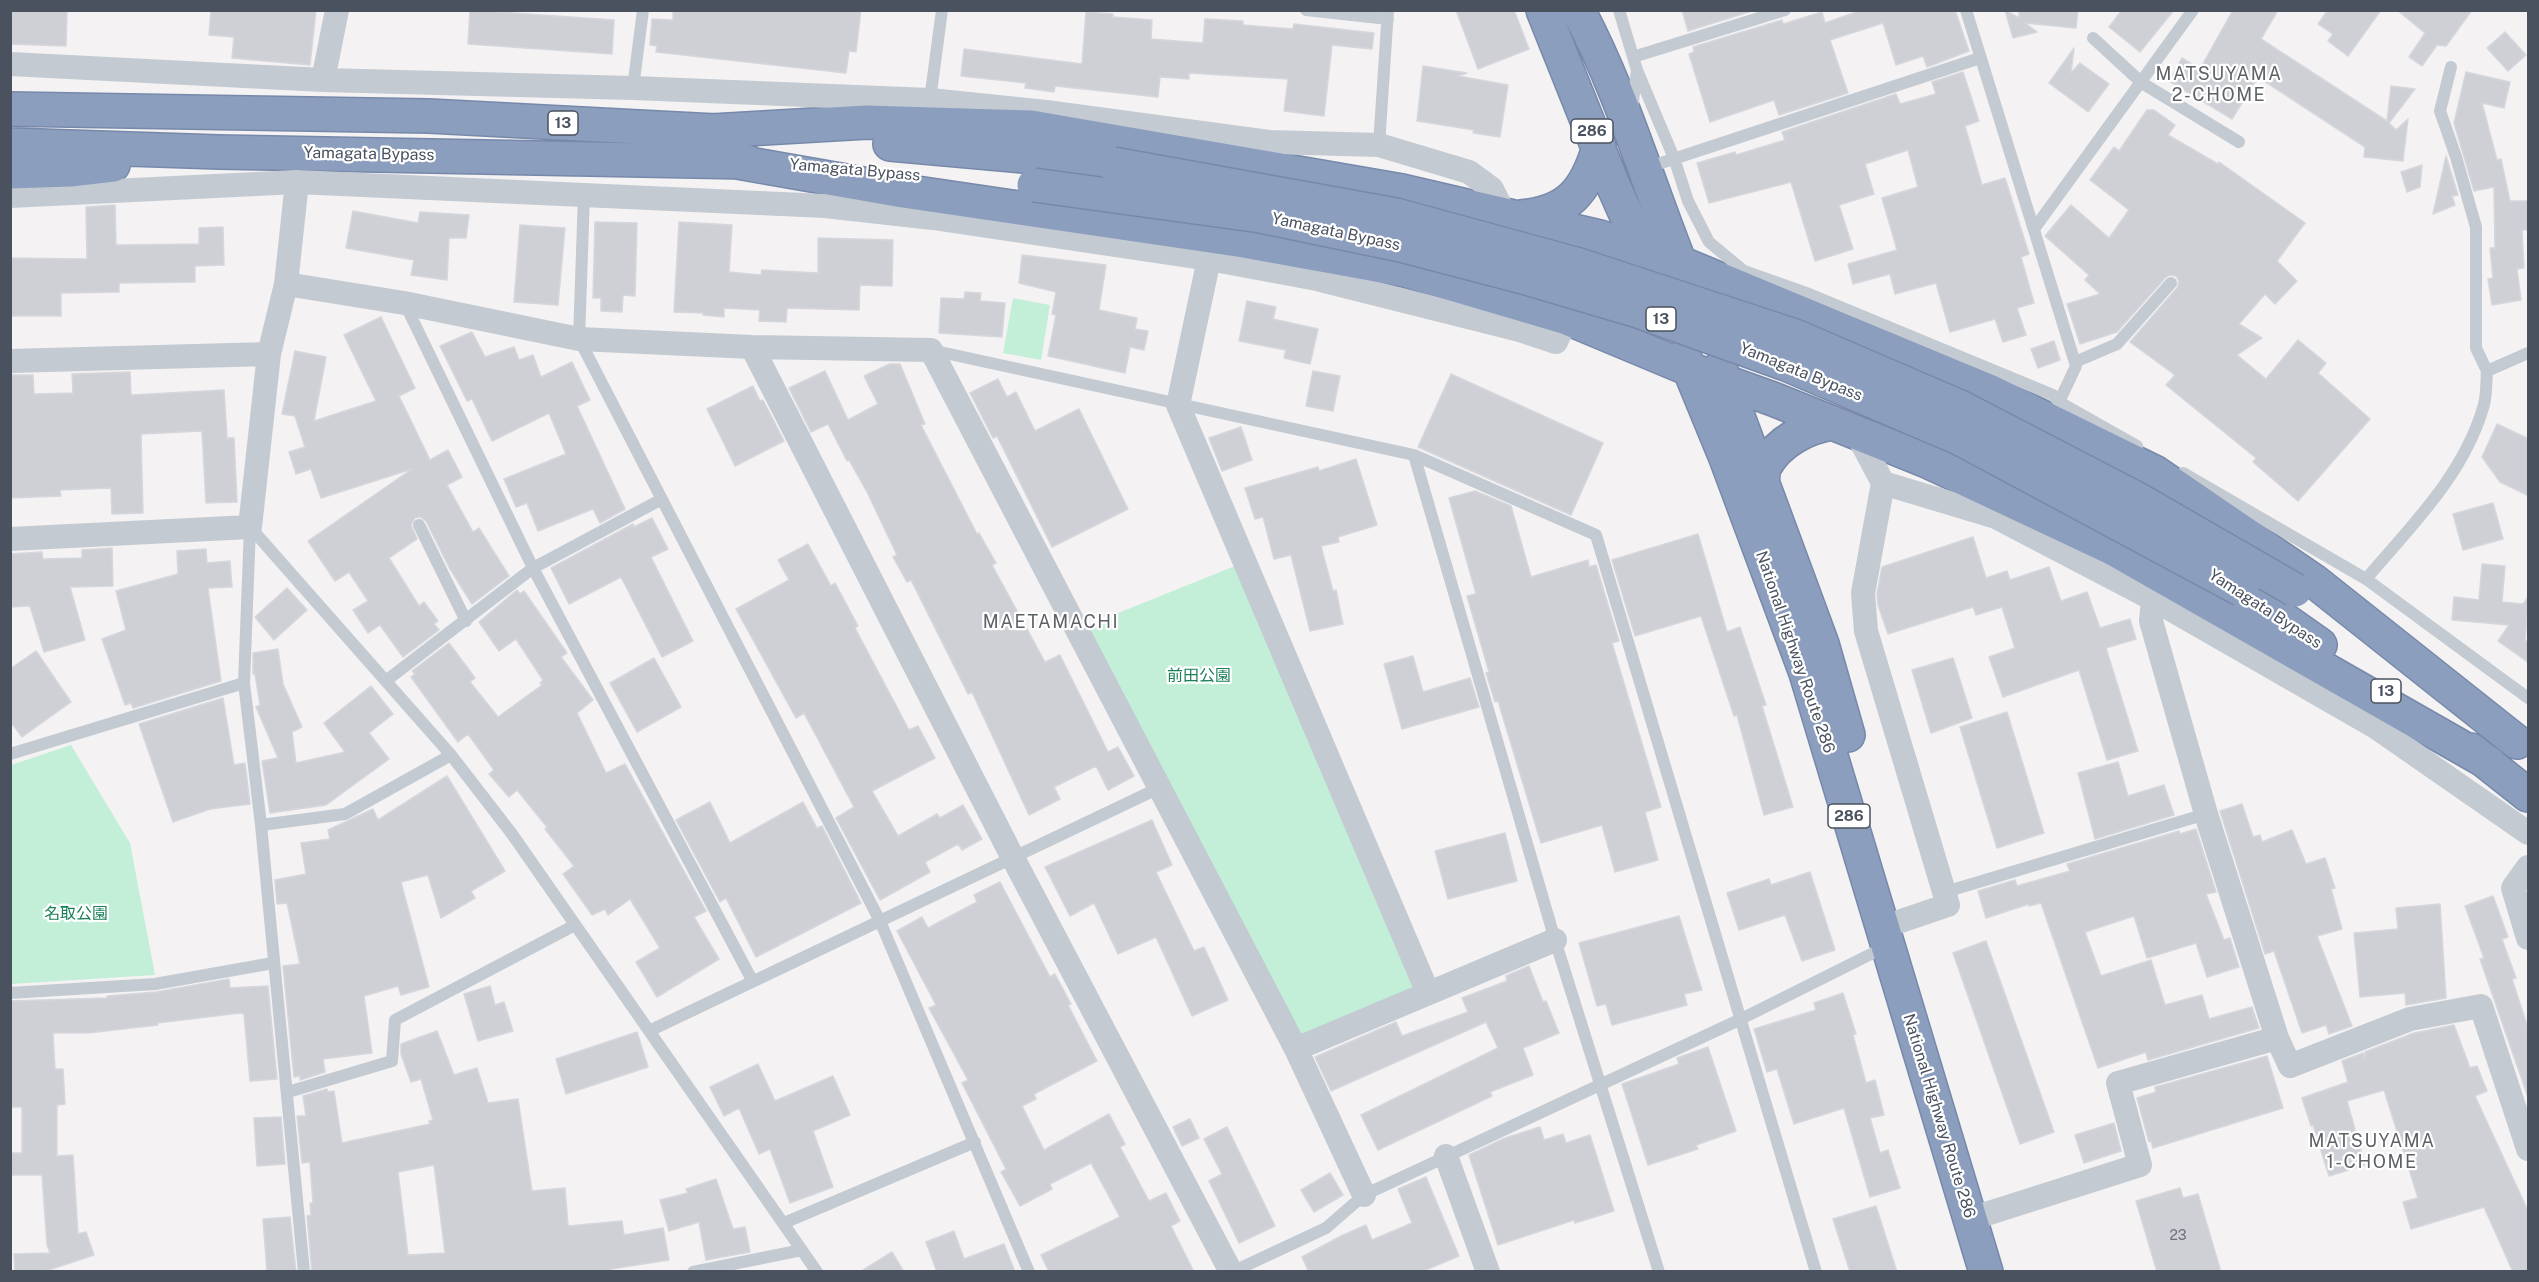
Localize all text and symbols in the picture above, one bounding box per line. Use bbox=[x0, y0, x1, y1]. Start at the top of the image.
district label: MATSUYAMA 2-CHOME bbox=[2155, 63, 2283, 106]
road number: 13 bbox=[548, 111, 578, 135]
road number: 286 bbox=[1571, 119, 1613, 143]
street label: Yamagata Bypass bbox=[303, 143, 435, 165]
street label: Yamagata Bypass bbox=[789, 155, 921, 185]
street label: Yamagata Bypass bbox=[1270, 209, 1402, 255]
road number: 13 bbox=[1646, 307, 1676, 331]
street label: Yamagata Bypass bbox=[1737, 339, 1865, 405]
street label: National Highway Route 286 bbox=[1751, 548, 1839, 756]
street label: Yamagata Bypass bbox=[2205, 565, 2325, 653]
district label: MAETAMACHI bbox=[983, 611, 1119, 633]
park label: 前田公園 bbox=[1167, 666, 1231, 686]
road number: 13 bbox=[2371, 679, 2401, 703]
road number: 286 bbox=[1828, 804, 1870, 828]
park label: 名取公園 bbox=[44, 904, 108, 924]
street label: National Highway Route 286 bbox=[1899, 1012, 1979, 1220]
district label: MATSUYAMA 1-CHOME bbox=[2308, 1130, 2436, 1172]
house number: 23 bbox=[2169, 1228, 2187, 1244]

